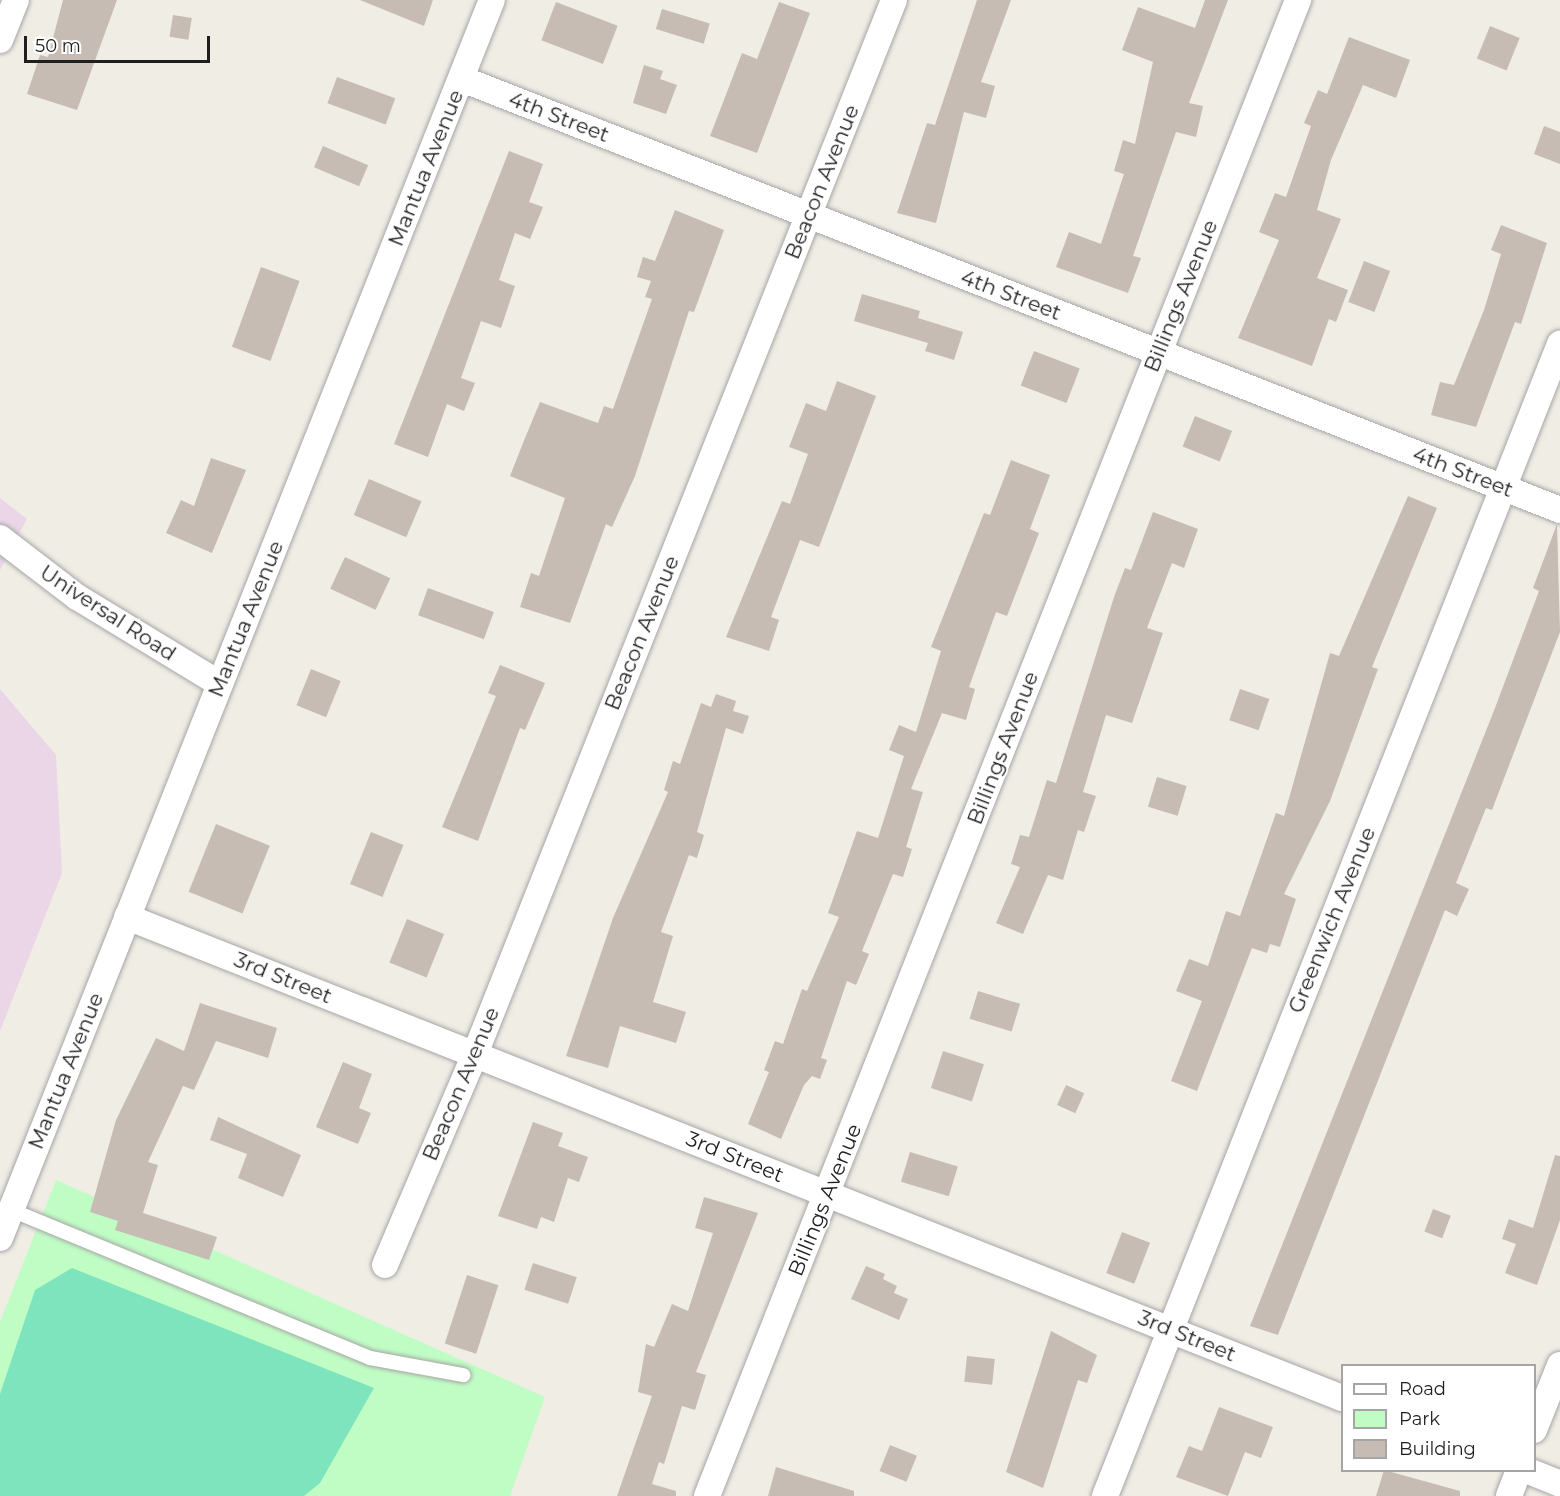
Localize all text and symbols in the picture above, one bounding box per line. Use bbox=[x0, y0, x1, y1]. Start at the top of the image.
scale bar bbox=[27, 24, 213, 62]
text: 50 m bbox=[35, 35, 81, 57]
street label: Mantua Avenue bbox=[383, 86, 469, 250]
street label: 4th Street bbox=[505, 86, 613, 148]
street label: Beacon Avenue bbox=[780, 101, 864, 263]
street label: Billings Avenue bbox=[1139, 216, 1223, 376]
street label: 4th Street bbox=[957, 264, 1065, 326]
street label: 4th Street bbox=[1409, 441, 1517, 503]
street label: Mantua Avenue bbox=[203, 537, 289, 701]
street label: Beacon Avenue bbox=[600, 552, 684, 714]
street label: Universal Road bbox=[35, 560, 181, 666]
street label: Billings Avenue bbox=[962, 668, 1044, 828]
street label: Greenwich Avenue bbox=[1283, 823, 1381, 1017]
street label: 3rd Street bbox=[230, 947, 336, 1009]
street label: Mantua Avenue bbox=[23, 989, 109, 1153]
street label: Beacon Avenue bbox=[417, 1003, 505, 1165]
street label: Billings Avenue bbox=[783, 1120, 867, 1280]
street label: 3rd Street bbox=[682, 1126, 788, 1188]
street label: 3rd Street bbox=[1134, 1305, 1240, 1367]
legend bbox=[1341, 1364, 1536, 1472]
text: Road bbox=[1399, 1378, 1446, 1400]
text: Park bbox=[1399, 1408, 1440, 1430]
text: Building bbox=[1399, 1438, 1476, 1460]

